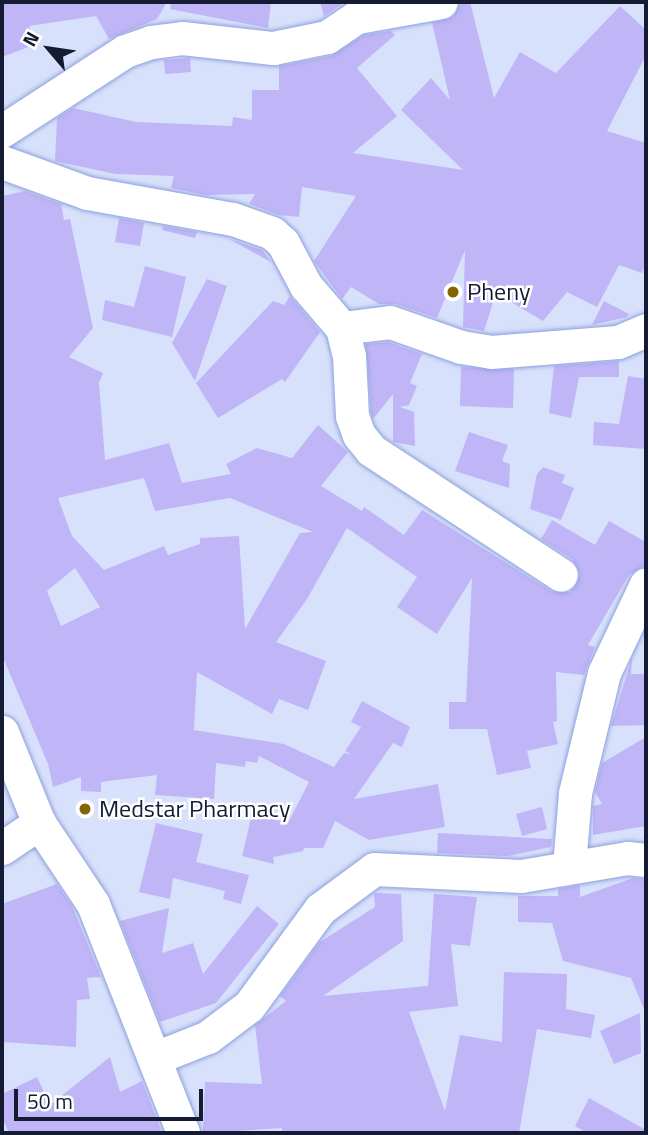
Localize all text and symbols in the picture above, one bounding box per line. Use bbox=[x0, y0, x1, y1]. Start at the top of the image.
north arrow bbox=[14, 14, 84, 84]
text: N bbox=[14, 26, 46, 51]
place label: Pheny bbox=[467, 278, 531, 306]
marker: Pheny bbox=[445, 284, 461, 300]
place label: Medstar Pharmacy bbox=[99, 795, 291, 823]
marker: Medstar Pharmacy bbox=[77, 801, 93, 817]
scale bar bbox=[18, 1076, 206, 1120]
text: 50 m bbox=[27, 1085, 73, 1117]

